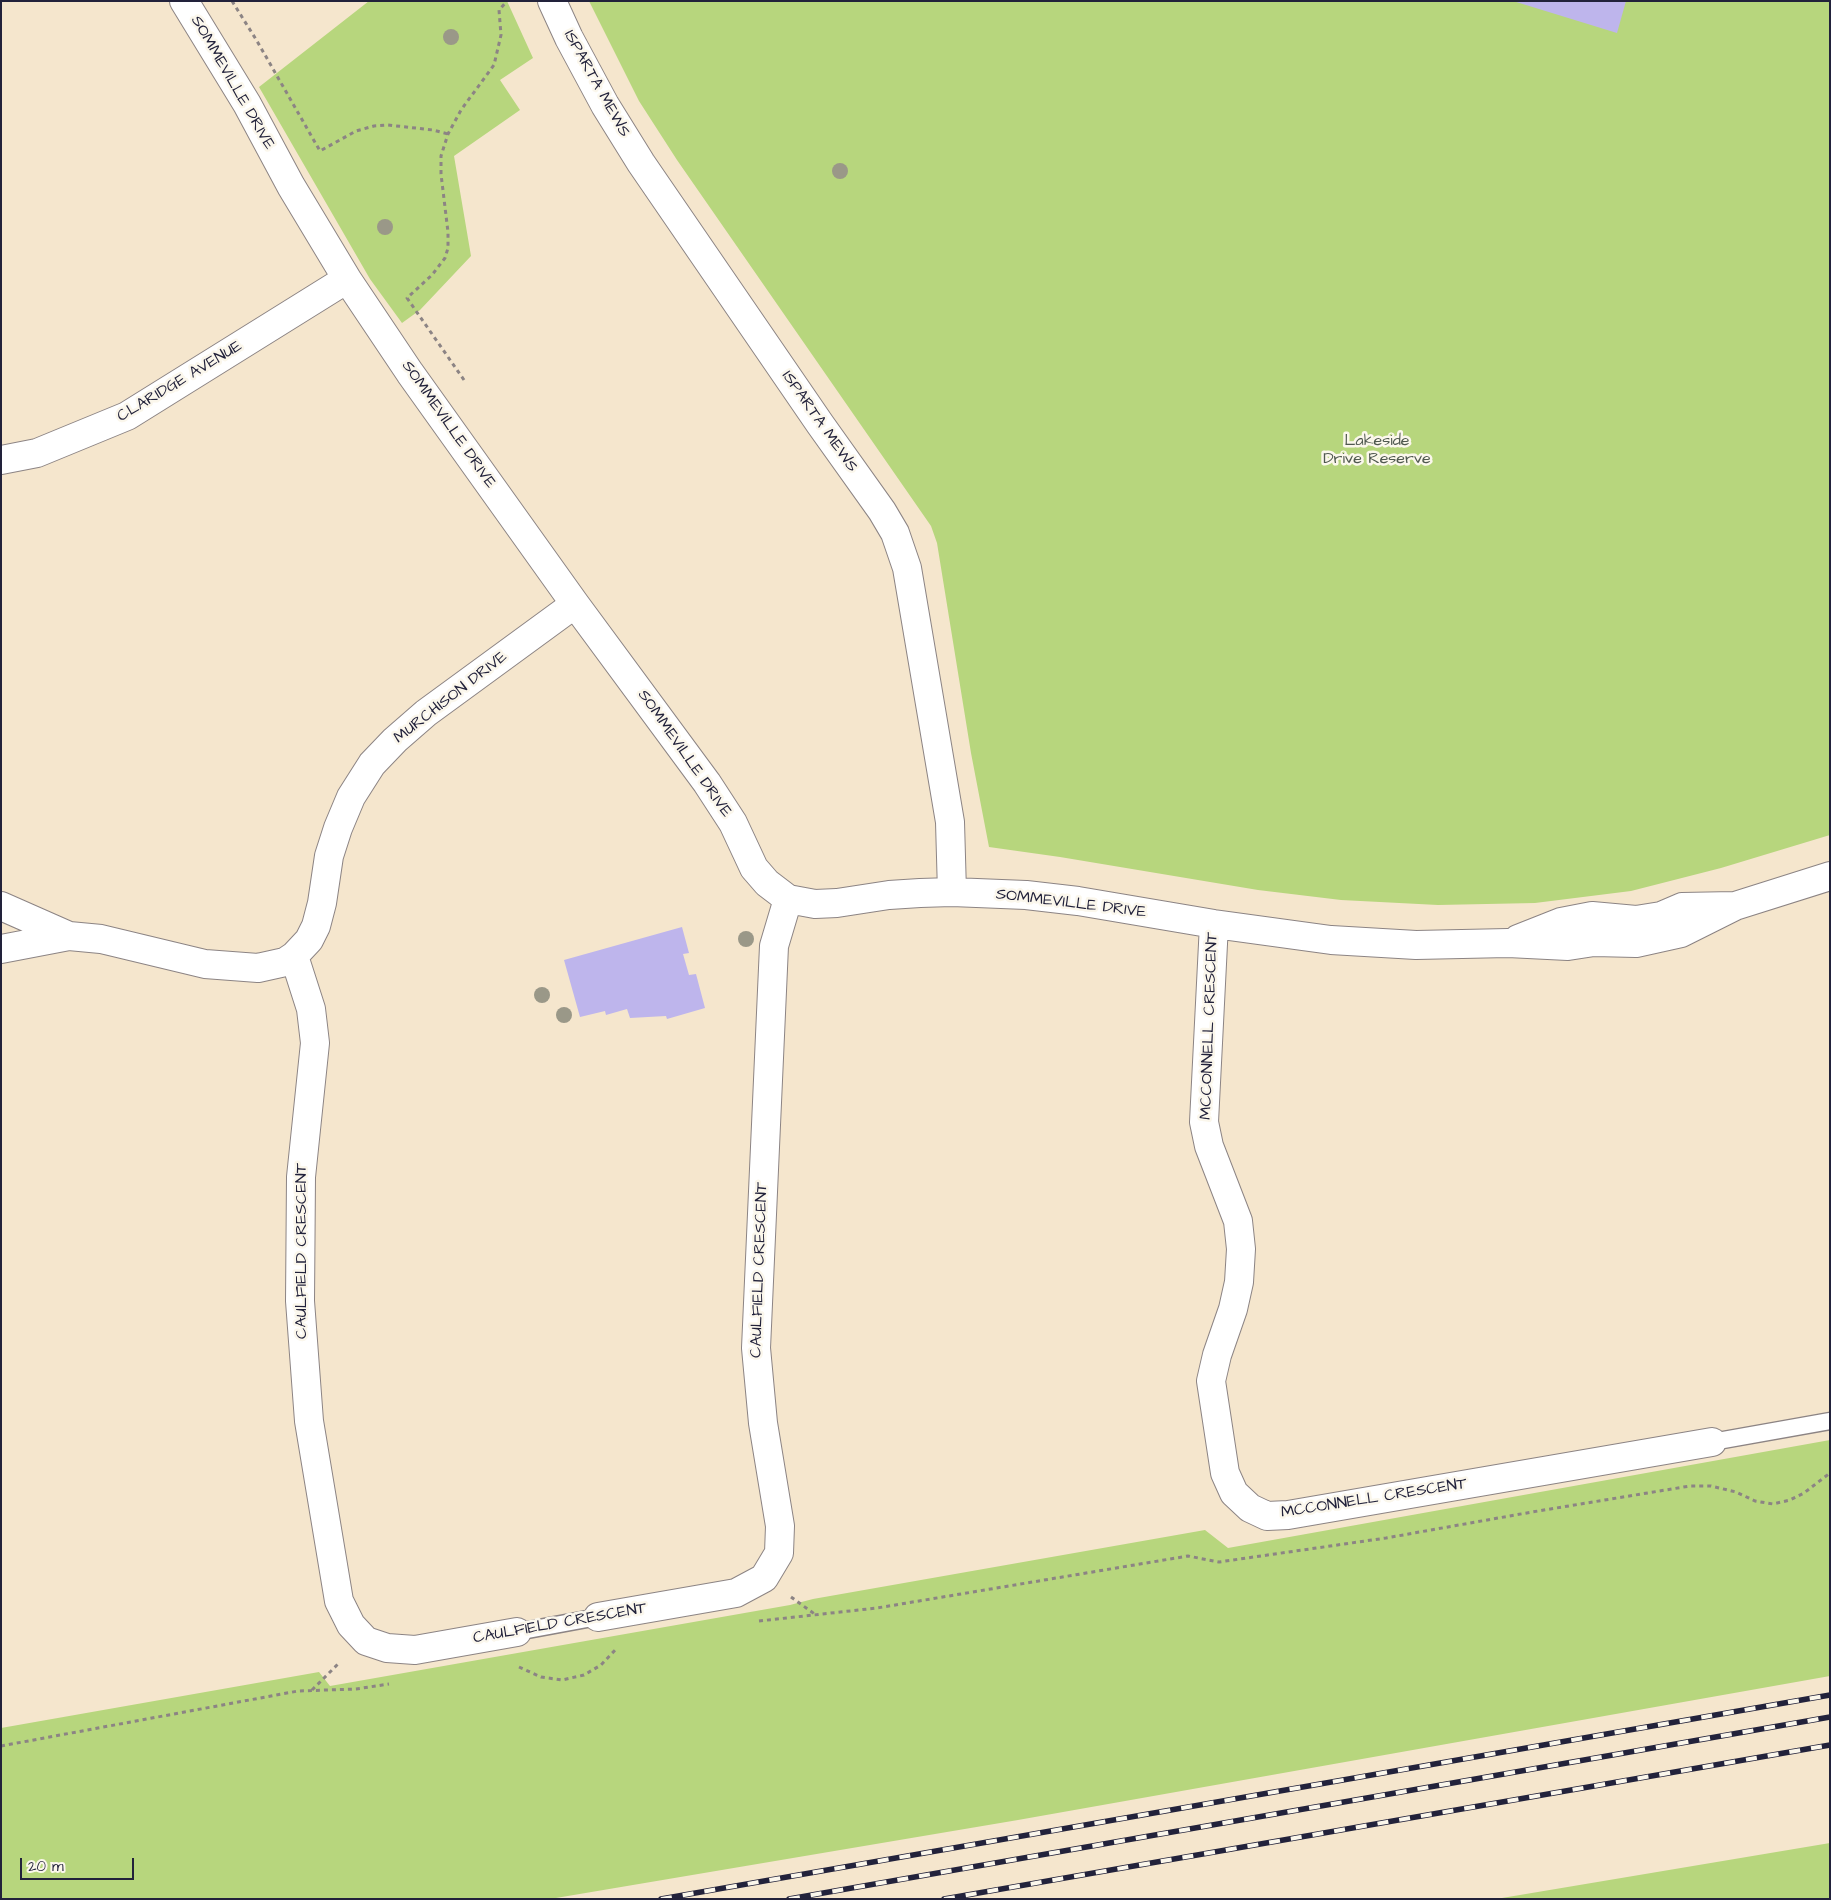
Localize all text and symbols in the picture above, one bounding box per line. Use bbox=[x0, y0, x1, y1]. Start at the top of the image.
street label: SOMMEVILLE DRIVE bbox=[186, 13, 278, 153]
street label: ISPARTA MEWS bbox=[559, 27, 633, 141]
street label: CLARIDGE AVENUE bbox=[114, 337, 246, 427]
street label: SOMMEVILLE DRIVE bbox=[397, 358, 499, 492]
street label: ISPARTA MEWS bbox=[777, 368, 861, 476]
park label: Lakeside Drive Reserve bbox=[1323, 432, 1431, 470]
street label: MURCHISON DRIVE bbox=[391, 648, 511, 748]
street label: SOMMEVILLE DRIVE bbox=[633, 687, 735, 821]
street label: SOMMEVILLE DRIVE bbox=[995, 885, 1147, 923]
street label: MCCONNELL CRESCENT bbox=[1197, 932, 1223, 1120]
street label: CAULFIELD CRESCENT bbox=[293, 1163, 313, 1339]
street label: CAULFIELD CRESCENT bbox=[747, 1182, 773, 1358]
street label: MCCONNELL CRESCENT bbox=[1280, 1475, 1468, 1523]
street label: CAULFIELD CRESCENT bbox=[472, 1599, 648, 1649]
scale bar bbox=[22, 1848, 136, 1880]
text: 20 m bbox=[28, 1856, 64, 1877]

